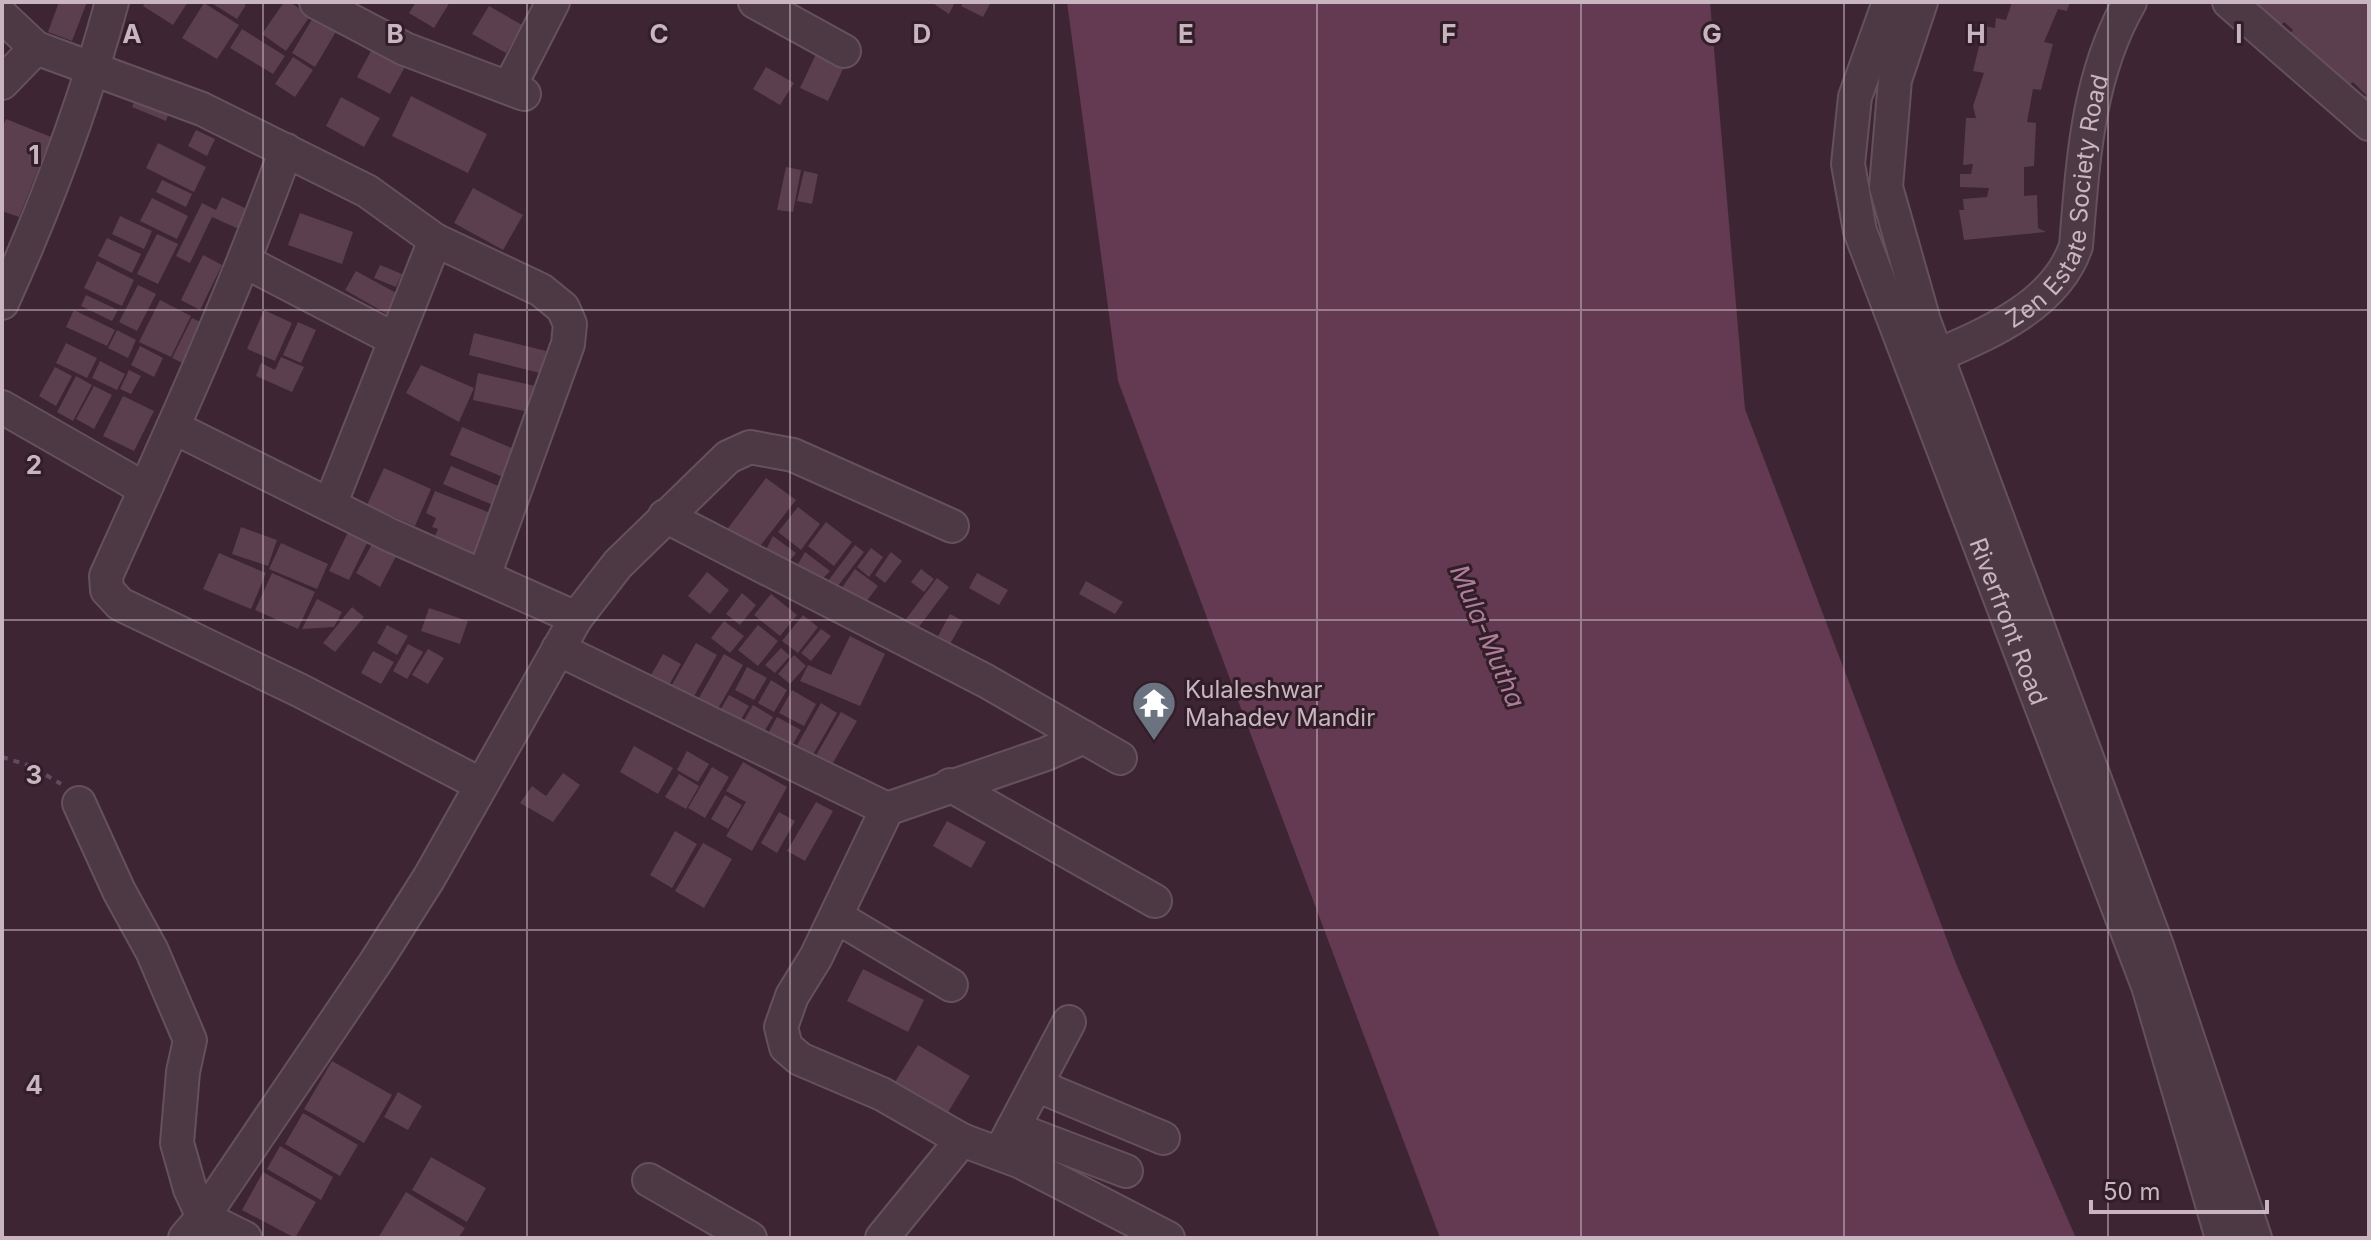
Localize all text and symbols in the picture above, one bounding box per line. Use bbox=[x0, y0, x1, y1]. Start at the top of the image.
text: A bbox=[122, 18, 142, 49]
text: B bbox=[386, 18, 404, 49]
text: C bbox=[649, 18, 669, 49]
text: D bbox=[913, 18, 931, 49]
text: E bbox=[1178, 18, 1194, 49]
text: F bbox=[1441, 18, 1457, 49]
text: G bbox=[1702, 18, 1722, 49]
text: H bbox=[1966, 18, 1986, 49]
text: I bbox=[2235, 18, 2243, 49]
street label: Zen Estate Society Road bbox=[2000, 71, 2114, 334]
text: 1 bbox=[28, 139, 40, 170]
text: 2 bbox=[26, 449, 42, 480]
street label: Riverfront Road bbox=[1964, 534, 2054, 709]
water label: Mula-Mutha bbox=[1444, 560, 1532, 712]
place label: Kulaleshwar Mahadev Mandir bbox=[1185, 675, 1375, 732]
temple icon: Kulaleshwar Mahadev Mandir bbox=[1130, 679, 1178, 742]
text: 3 bbox=[26, 759, 42, 790]
text: 4 bbox=[25, 1069, 43, 1100]
scale bar bbox=[2091, 1164, 2267, 1214]
text: 50 m bbox=[2103, 1177, 2161, 1206]

